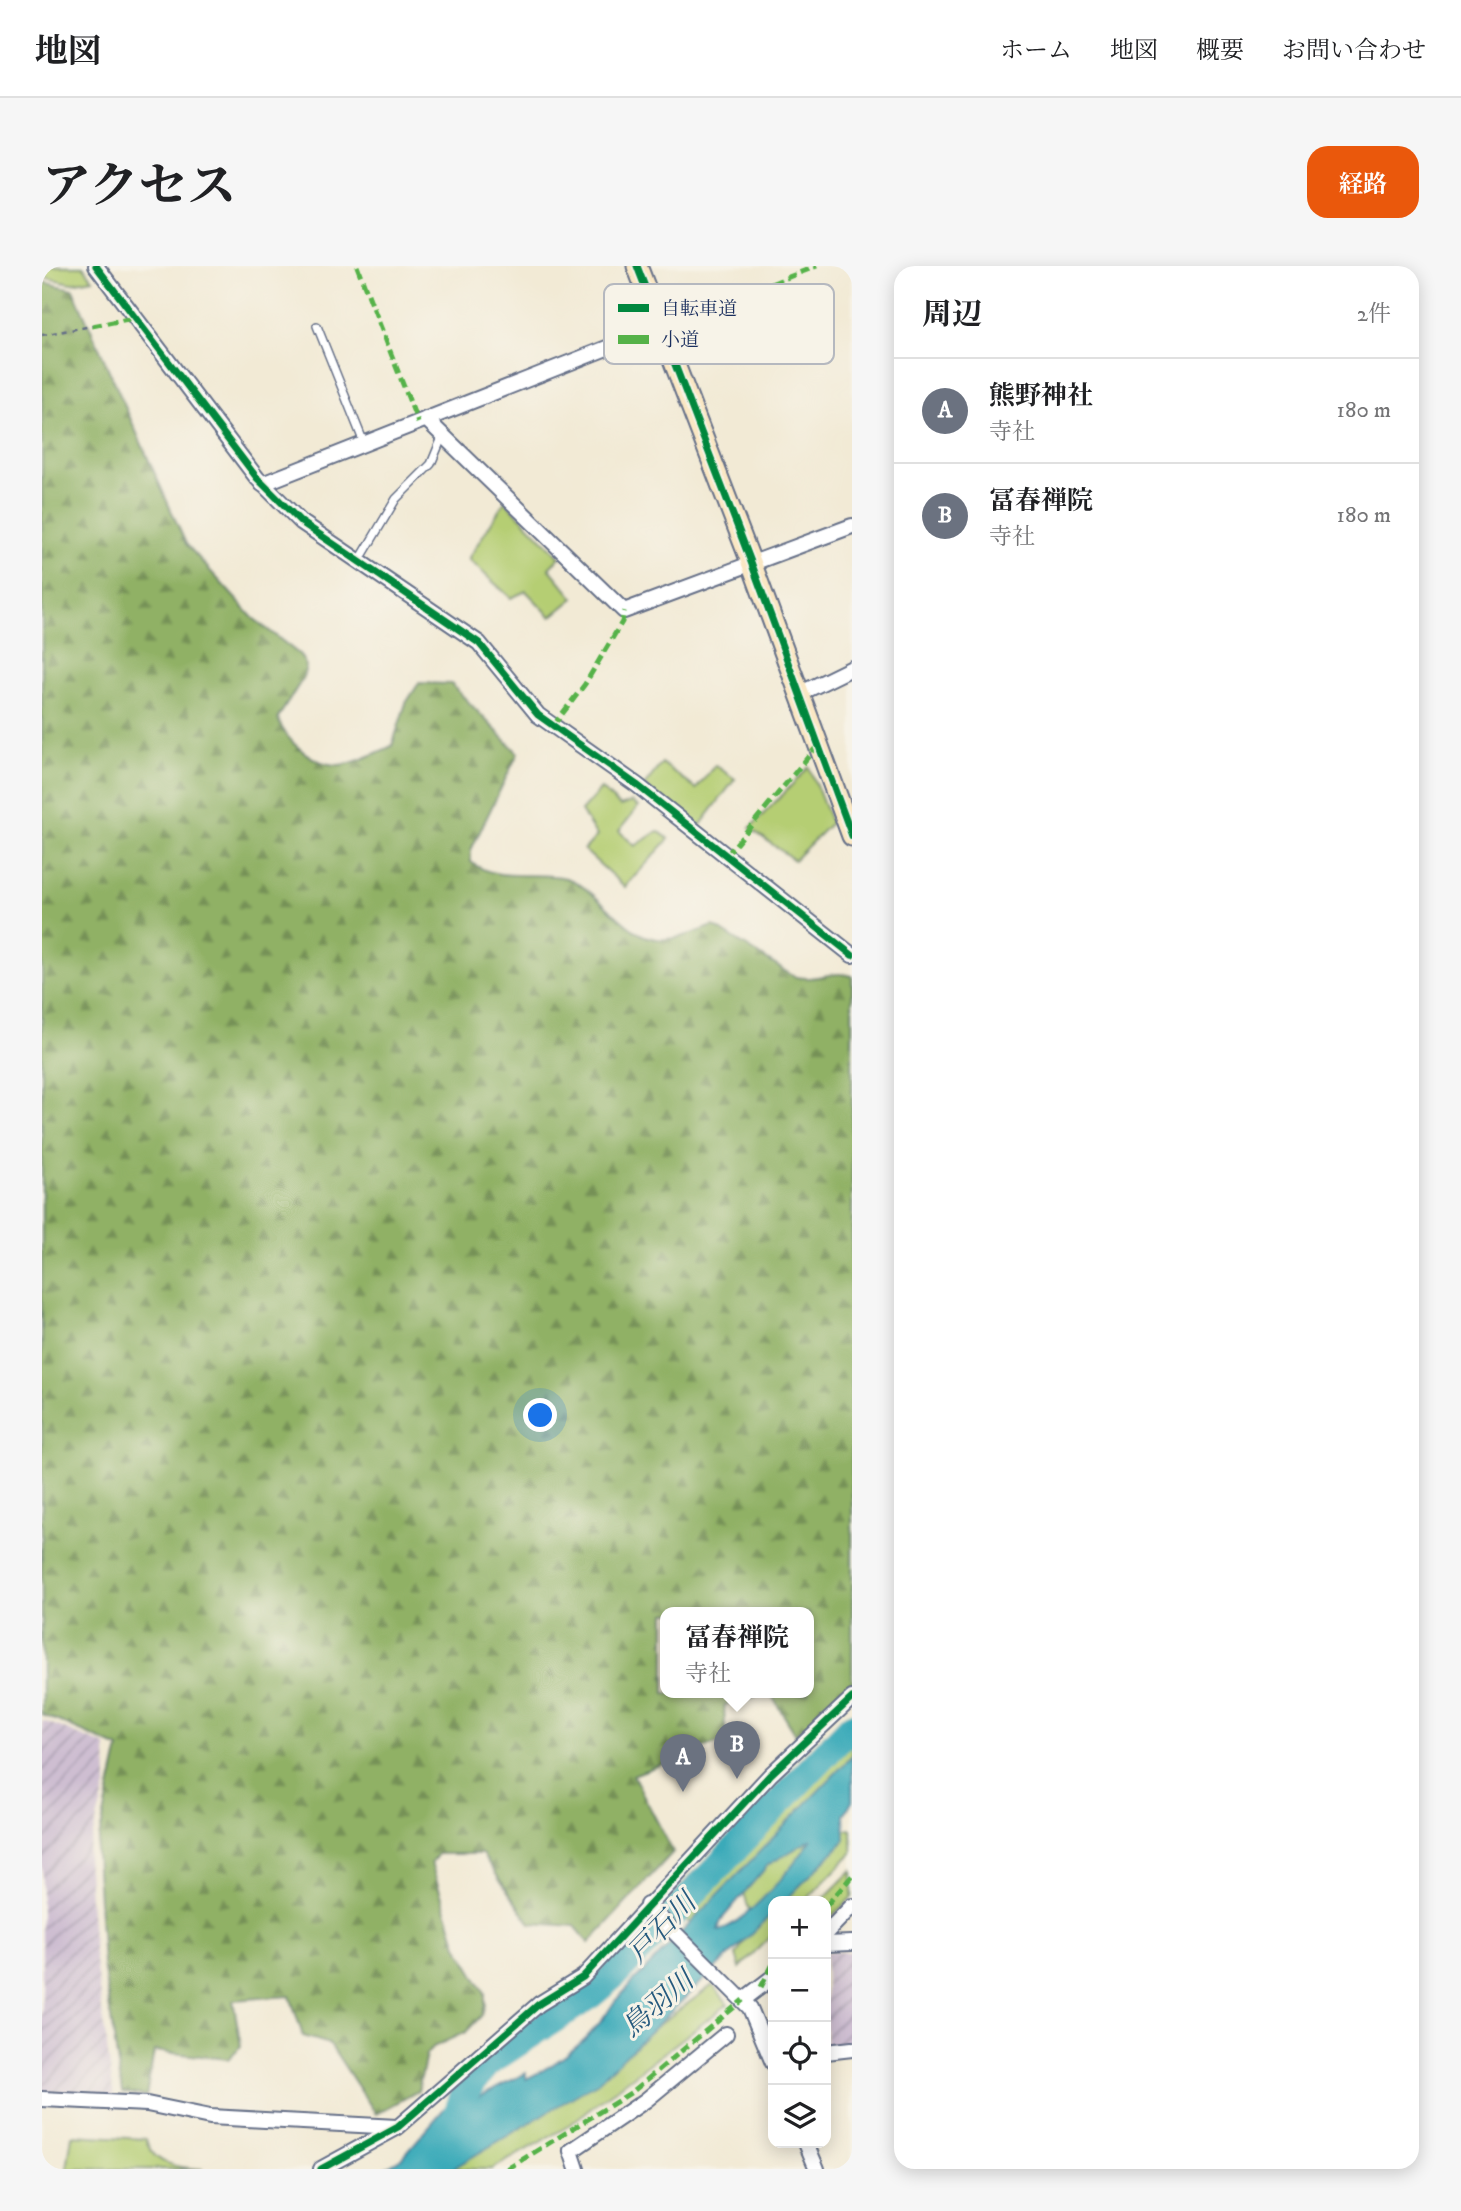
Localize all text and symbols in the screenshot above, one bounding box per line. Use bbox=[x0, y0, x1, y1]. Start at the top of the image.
text: 地図 bbox=[35, 32, 101, 73]
text: ホーム bbox=[1000, 36, 1072, 66]
text: 地図 bbox=[1110, 36, 1158, 66]
text: 概要 bbox=[1196, 36, 1244, 66]
text: お問い合わせ bbox=[1282, 36, 1426, 66]
button: 経路 bbox=[1307, 146, 1419, 218]
text: アクセス bbox=[42, 157, 237, 219]
legend bbox=[604, 284, 834, 364]
text: 周辺 bbox=[922, 297, 982, 334]
text: 自転車道 bbox=[661, 298, 737, 321]
text: 2件 bbox=[1357, 300, 1391, 329]
text: 小道 bbox=[661, 329, 699, 352]
text: 熊野神社 bbox=[989, 380, 1093, 413]
text: A bbox=[938, 396, 952, 425]
text: 180 m bbox=[1336, 396, 1391, 425]
text: 寺社 bbox=[989, 418, 1035, 447]
text: 冨春禅院 bbox=[989, 485, 1093, 518]
text: B bbox=[938, 501, 952, 530]
text: 180 m bbox=[1336, 501, 1391, 530]
text: 寺社 bbox=[989, 523, 1035, 552]
your location bbox=[523, 1398, 557, 1432]
popup bbox=[660, 1607, 814, 1698]
text: 冨春禅院 bbox=[685, 1622, 789, 1655]
text: 寺社 bbox=[685, 1660, 731, 1689]
pin: B bbox=[714, 1721, 760, 1779]
pin: A bbox=[660, 1734, 706, 1792]
water label: 戸石川 bbox=[620, 1884, 706, 1970]
map controls bbox=[768, 1896, 831, 2148]
button: + bbox=[768, 1896, 831, 1959]
button: − bbox=[768, 1959, 831, 2022]
water label: 鳥羽川 bbox=[615, 1961, 703, 2045]
button: locate bbox=[768, 2022, 831, 2085]
button: layers bbox=[768, 2085, 831, 2148]

